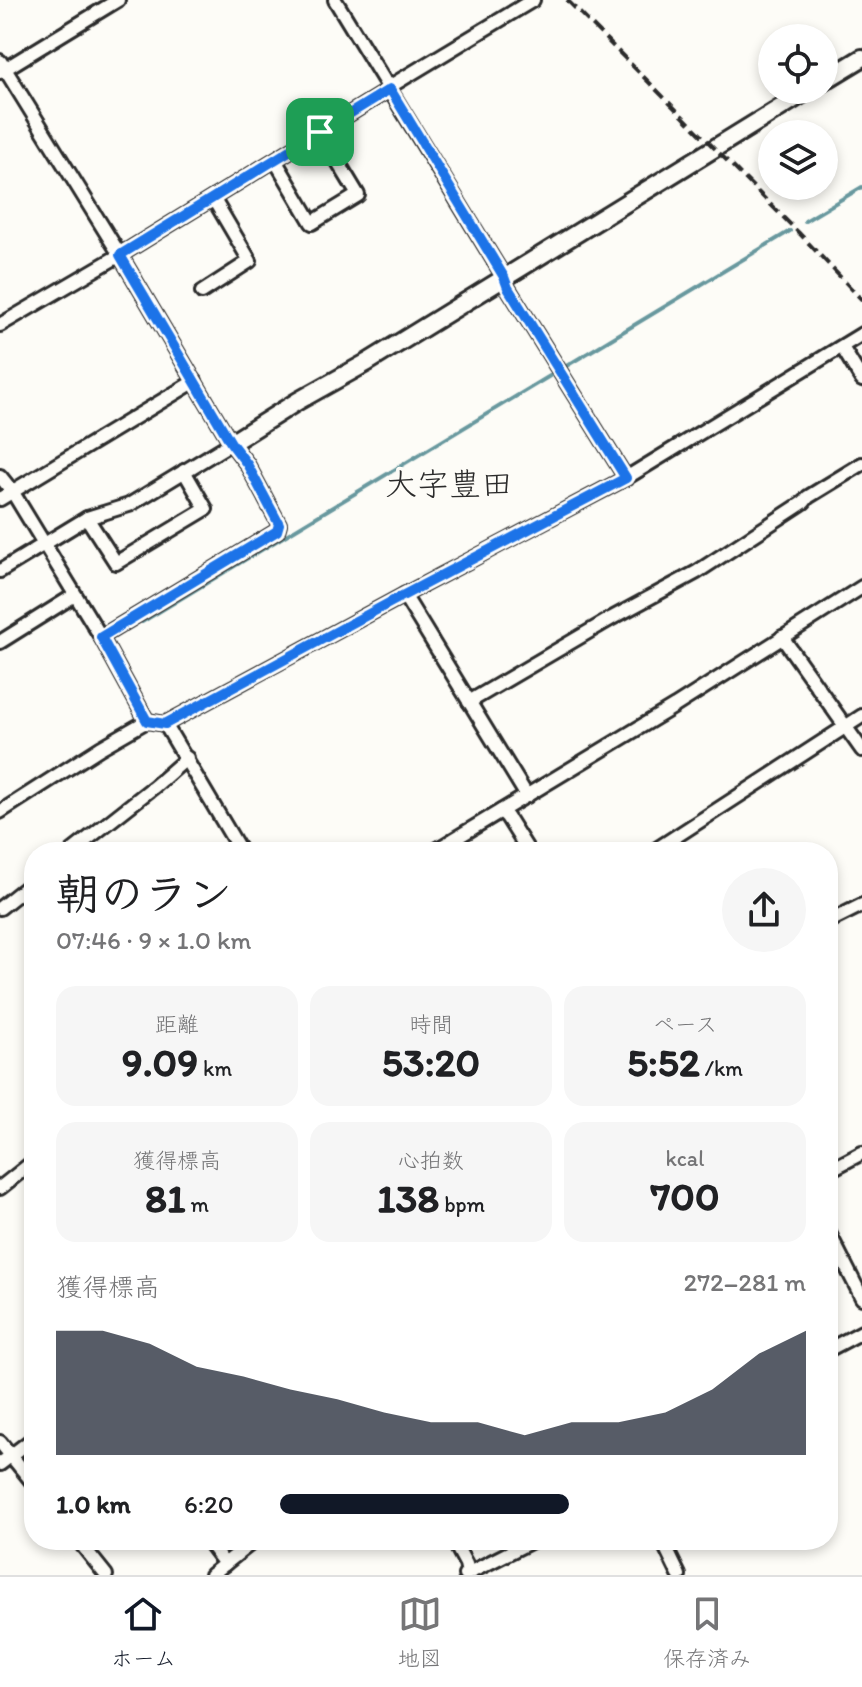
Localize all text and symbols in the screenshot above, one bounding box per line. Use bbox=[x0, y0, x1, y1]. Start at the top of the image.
map controls bbox=[758, 24, 838, 200]
button: locate bbox=[758, 24, 838, 104]
pin bbox=[286, 98, 354, 166]
icon: arrive bbox=[298, 110, 342, 154]
button: layers bbox=[758, 120, 838, 200]
district label: 大字豊田 bbox=[385, 465, 513, 503]
text: 朝のラン bbox=[56, 867, 232, 920]
button: share bbox=[722, 868, 806, 952]
text: 07:46 · 9 × 1.0 km bbox=[56, 924, 251, 956]
text: 距離 bbox=[155, 1011, 199, 1038]
text: 時間 bbox=[409, 1011, 453, 1038]
text: ペース bbox=[653, 1011, 717, 1038]
text: 9.09 bbox=[122, 1038, 198, 1086]
text: 53:20 bbox=[382, 1038, 480, 1086]
text: 5:52 bbox=[627, 1038, 700, 1086]
text: km bbox=[198, 1055, 232, 1082]
text: /km bbox=[700, 1055, 743, 1082]
text: kcal bbox=[665, 1145, 705, 1172]
text: 獲得標高 bbox=[133, 1147, 221, 1174]
text: 心拍数 bbox=[398, 1147, 464, 1174]
text: 700 bbox=[650, 1172, 720, 1220]
text: 81 bbox=[145, 1174, 186, 1222]
text: 138 bbox=[377, 1174, 439, 1222]
text: m bbox=[186, 1191, 209, 1218]
text: bpm bbox=[439, 1191, 485, 1218]
text: 272–281 m bbox=[684, 1266, 806, 1298]
text: 獲得標高 bbox=[56, 1271, 160, 1303]
text: 1.0 km bbox=[56, 1488, 131, 1520]
text: 6:20 bbox=[184, 1488, 234, 1520]
tab: ホーム bbox=[111, 1592, 176, 1672]
tab: 地図 bbox=[398, 1592, 442, 1672]
tab: 保存済み bbox=[663, 1592, 751, 1672]

